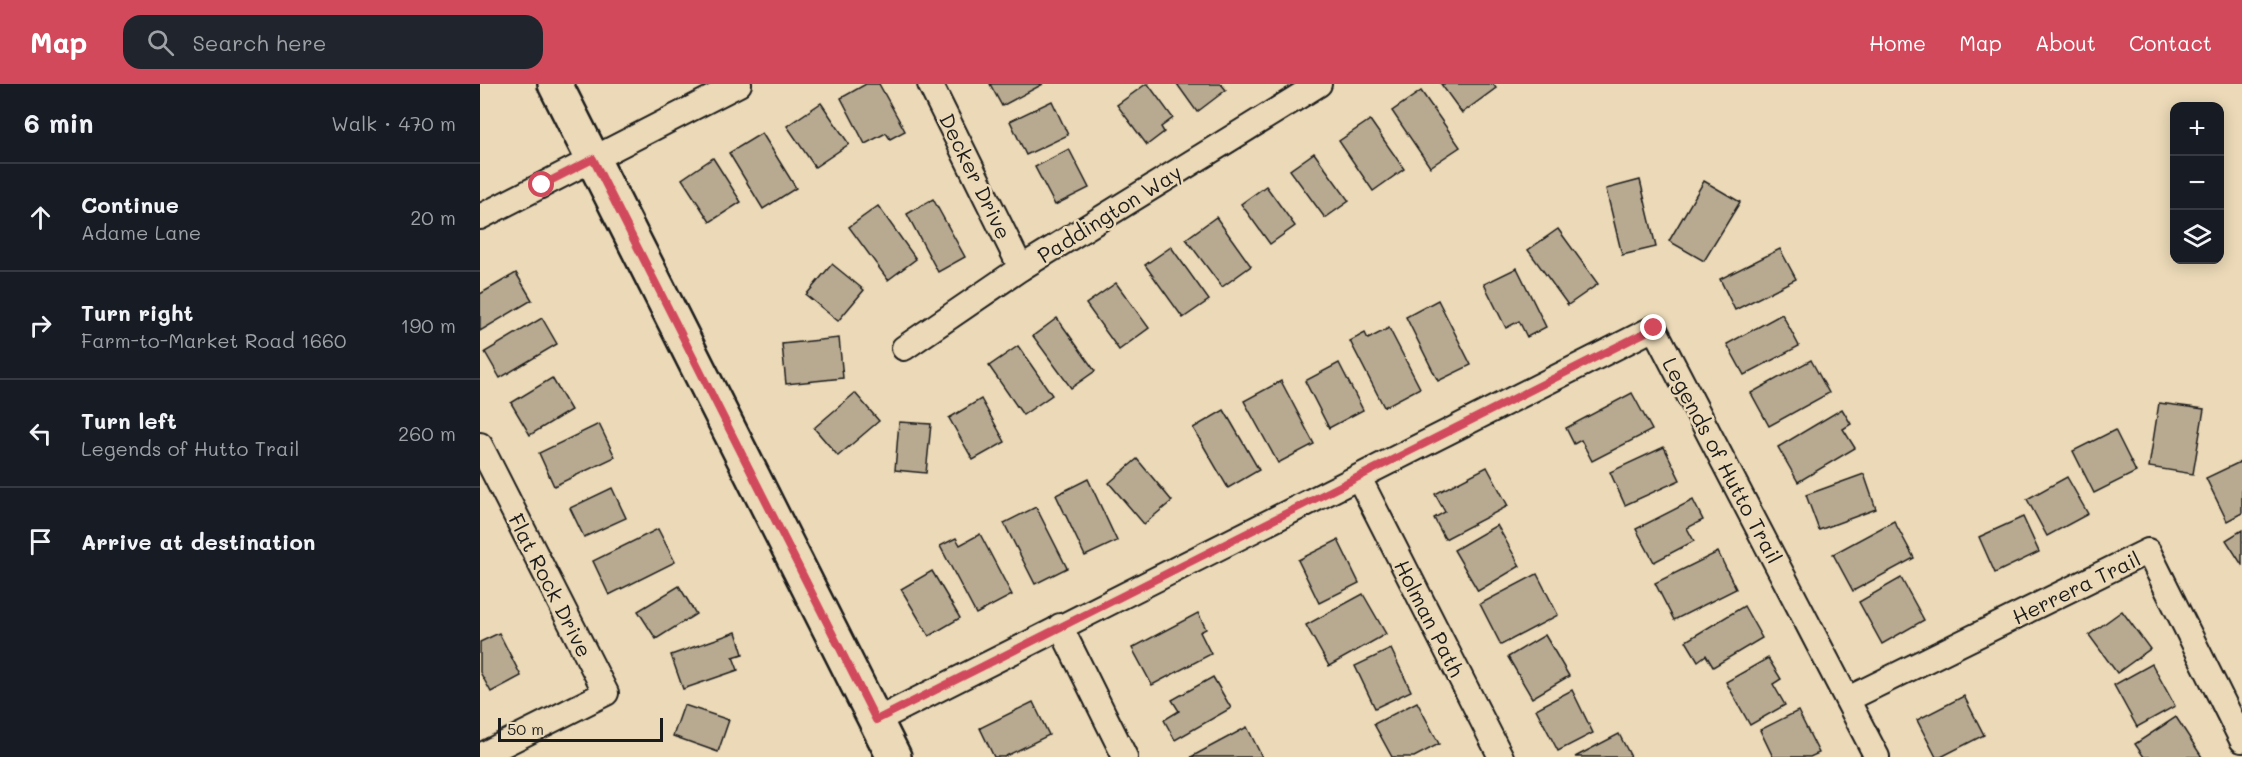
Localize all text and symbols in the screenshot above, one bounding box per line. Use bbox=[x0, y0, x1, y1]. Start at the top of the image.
search box bbox=[123, 15, 543, 69]
text: Map bbox=[30, 24, 87, 60]
icon: search bbox=[144, 26, 177, 59]
text: Search here bbox=[192, 28, 326, 57]
text: Home bbox=[1869, 29, 1926, 56]
text: Map bbox=[1959, 29, 2002, 56]
text: About bbox=[2035, 29, 2096, 56]
text: Contact bbox=[2129, 29, 2212, 56]
map controls bbox=[2170, 102, 2224, 264]
button: + bbox=[2170, 102, 2224, 156]
text: 6 min bbox=[24, 106, 93, 140]
street label: Decker Drive bbox=[934, 109, 1018, 243]
text: Walk · 470 m bbox=[331, 110, 456, 136]
button: − bbox=[2170, 156, 2224, 210]
street label: Paddington Way bbox=[1032, 158, 1186, 268]
route start bbox=[528, 171, 554, 197]
text: Continue bbox=[81, 190, 179, 219]
icon: ahead bbox=[24, 201, 57, 234]
text: 20 m bbox=[410, 204, 456, 230]
button: layers bbox=[2170, 210, 2224, 264]
text: Adame Lane bbox=[81, 219, 201, 245]
text: Turn right bbox=[81, 298, 193, 327]
icon: right bbox=[24, 309, 57, 342]
text: 190 m bbox=[401, 312, 456, 338]
route end bbox=[1640, 314, 1666, 340]
text: Farm-to-Market Road 1660 bbox=[81, 327, 346, 353]
street label: Legends of Hutto Trail bbox=[1657, 352, 1789, 568]
text: Turn left bbox=[81, 406, 177, 435]
icon: left bbox=[24, 417, 57, 450]
text: 260 m bbox=[398, 420, 456, 446]
text: Legends of Hutto Trail bbox=[81, 435, 300, 461]
street label: Flat Rock Drive bbox=[503, 509, 599, 661]
icon: arrive bbox=[24, 525, 57, 558]
text: Arrive at destination bbox=[81, 527, 316, 556]
street label: Herrera Trail bbox=[2007, 544, 2145, 630]
street label: Holman Path bbox=[1389, 555, 1471, 681]
scale bar bbox=[498, 715, 663, 742]
text: 50 m bbox=[507, 718, 544, 739]

